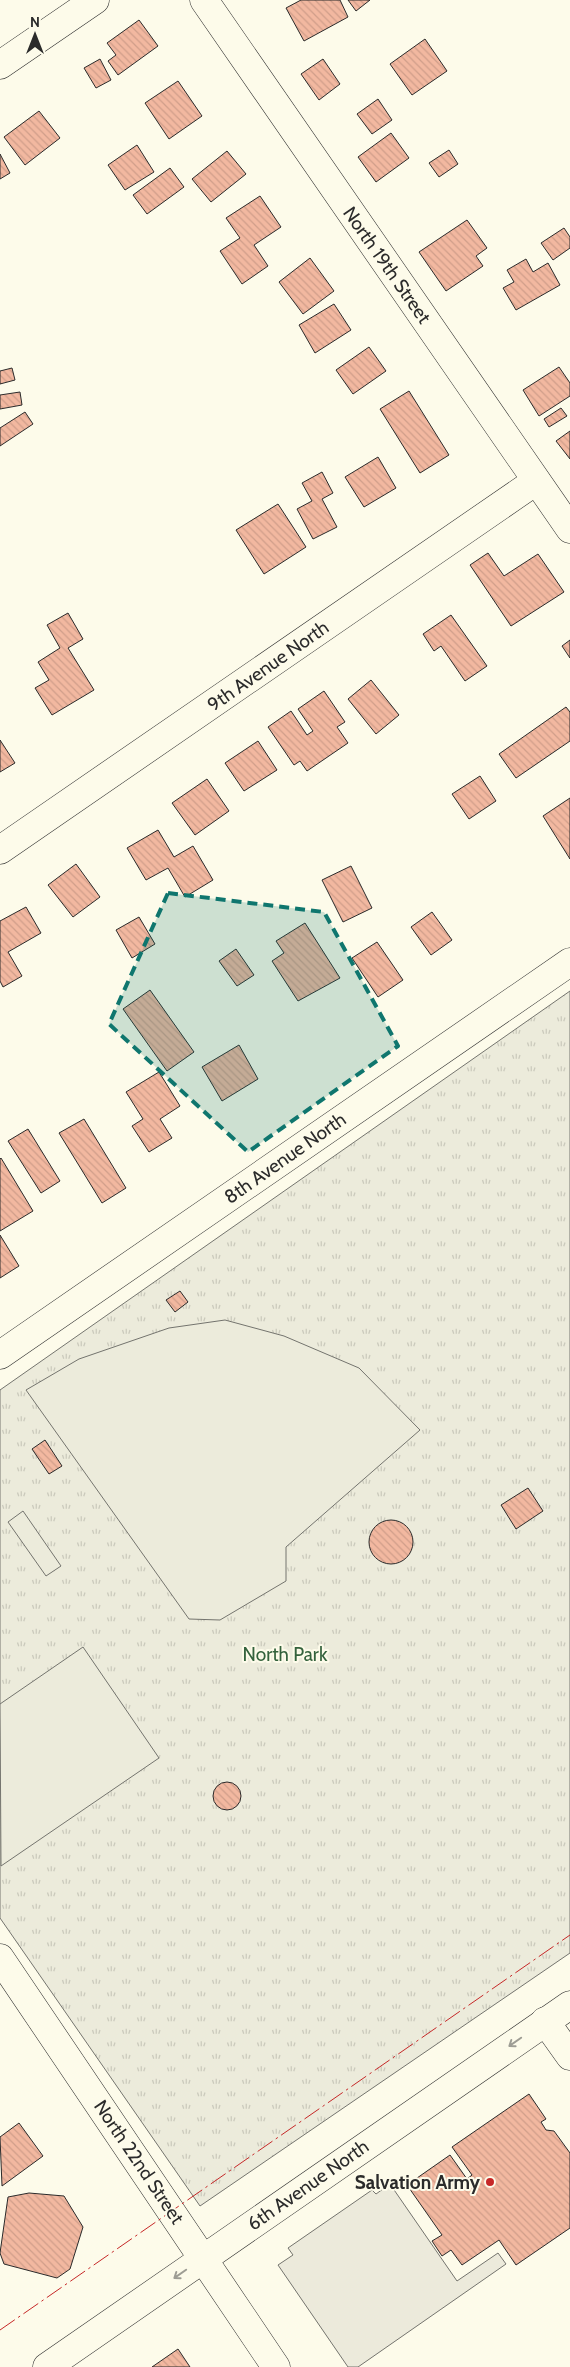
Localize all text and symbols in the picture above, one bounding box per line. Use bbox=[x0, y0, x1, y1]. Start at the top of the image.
north arrow bbox=[10, 10, 60, 60]
text: N bbox=[30, 13, 40, 31]
street label: North 19th Street bbox=[338, 202, 436, 328]
street label: 9th Avenue North bbox=[203, 616, 333, 716]
street label: 8th Avenue North bbox=[220, 1107, 350, 1209]
park label: North Park bbox=[243, 1643, 328, 1666]
one-way arrow bbox=[508, 2037, 522, 2047]
street label: North 22nd Street bbox=[89, 2096, 189, 2229]
street label: 6th Avenue North bbox=[243, 2135, 373, 2235]
place label: Salvation Army bbox=[355, 2171, 481, 2194]
marker: Salvation Army bbox=[484, 2176, 496, 2188]
one-way arrow bbox=[173, 2269, 187, 2279]

